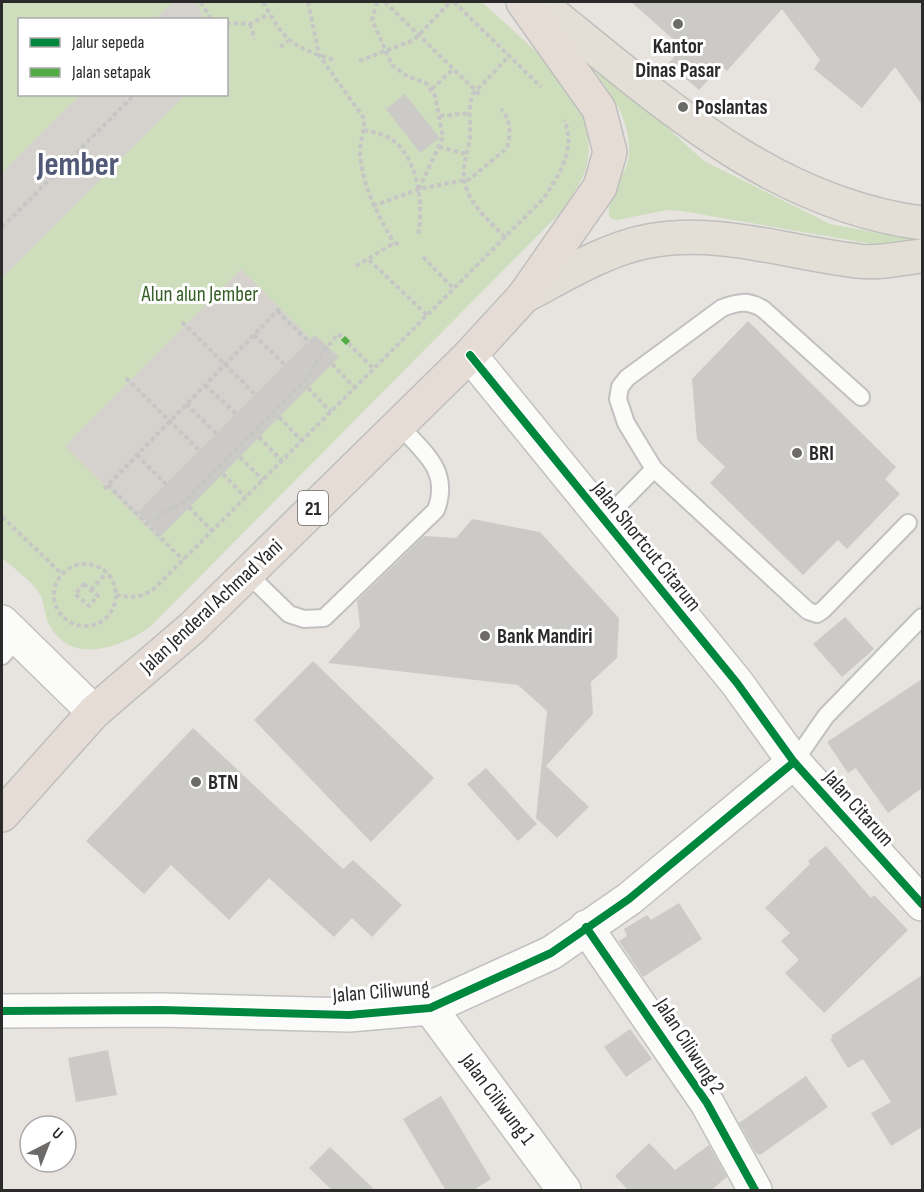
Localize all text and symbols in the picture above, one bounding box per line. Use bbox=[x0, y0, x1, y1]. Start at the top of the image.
marker: Kantor Dinas Pasar bbox=[671, 17, 685, 31]
legend bbox=[18, 18, 228, 96]
text: Jalur sepeda bbox=[71, 32, 144, 53]
place label: Kantor Dinas Pasar bbox=[635, 34, 721, 83]
text: Jalan setapak bbox=[71, 62, 151, 83]
place label: Poslantas bbox=[695, 95, 768, 120]
marker: Poslantas bbox=[676, 100, 690, 114]
district label: Jember bbox=[36, 145, 119, 185]
park label: Alun alun Jember bbox=[141, 282, 258, 307]
place label: BRI bbox=[809, 441, 834, 466]
marker: BRI bbox=[790, 446, 804, 460]
street label: Jalan Shortcut Citarum bbox=[586, 476, 707, 616]
road number: 21 bbox=[298, 491, 328, 525]
street label: Jalan Jenderal Achmad Yani bbox=[134, 534, 288, 680]
place label: Bank Mandiri bbox=[497, 624, 593, 649]
marker: Bank Mandiri bbox=[478, 629, 492, 643]
street label: Jalan Citarum bbox=[817, 764, 899, 851]
place label: BTN bbox=[208, 770, 238, 795]
marker: BTN bbox=[189, 775, 203, 789]
street label: Jalan Ciliwung bbox=[331, 975, 430, 1008]
street label: Jalan Ciliwung 2 bbox=[649, 993, 730, 1099]
street label: Jalan Ciliwung 1 bbox=[455, 1048, 540, 1150]
north arrow bbox=[18, 1114, 78, 1174]
text: U bbox=[48, 1124, 66, 1144]

